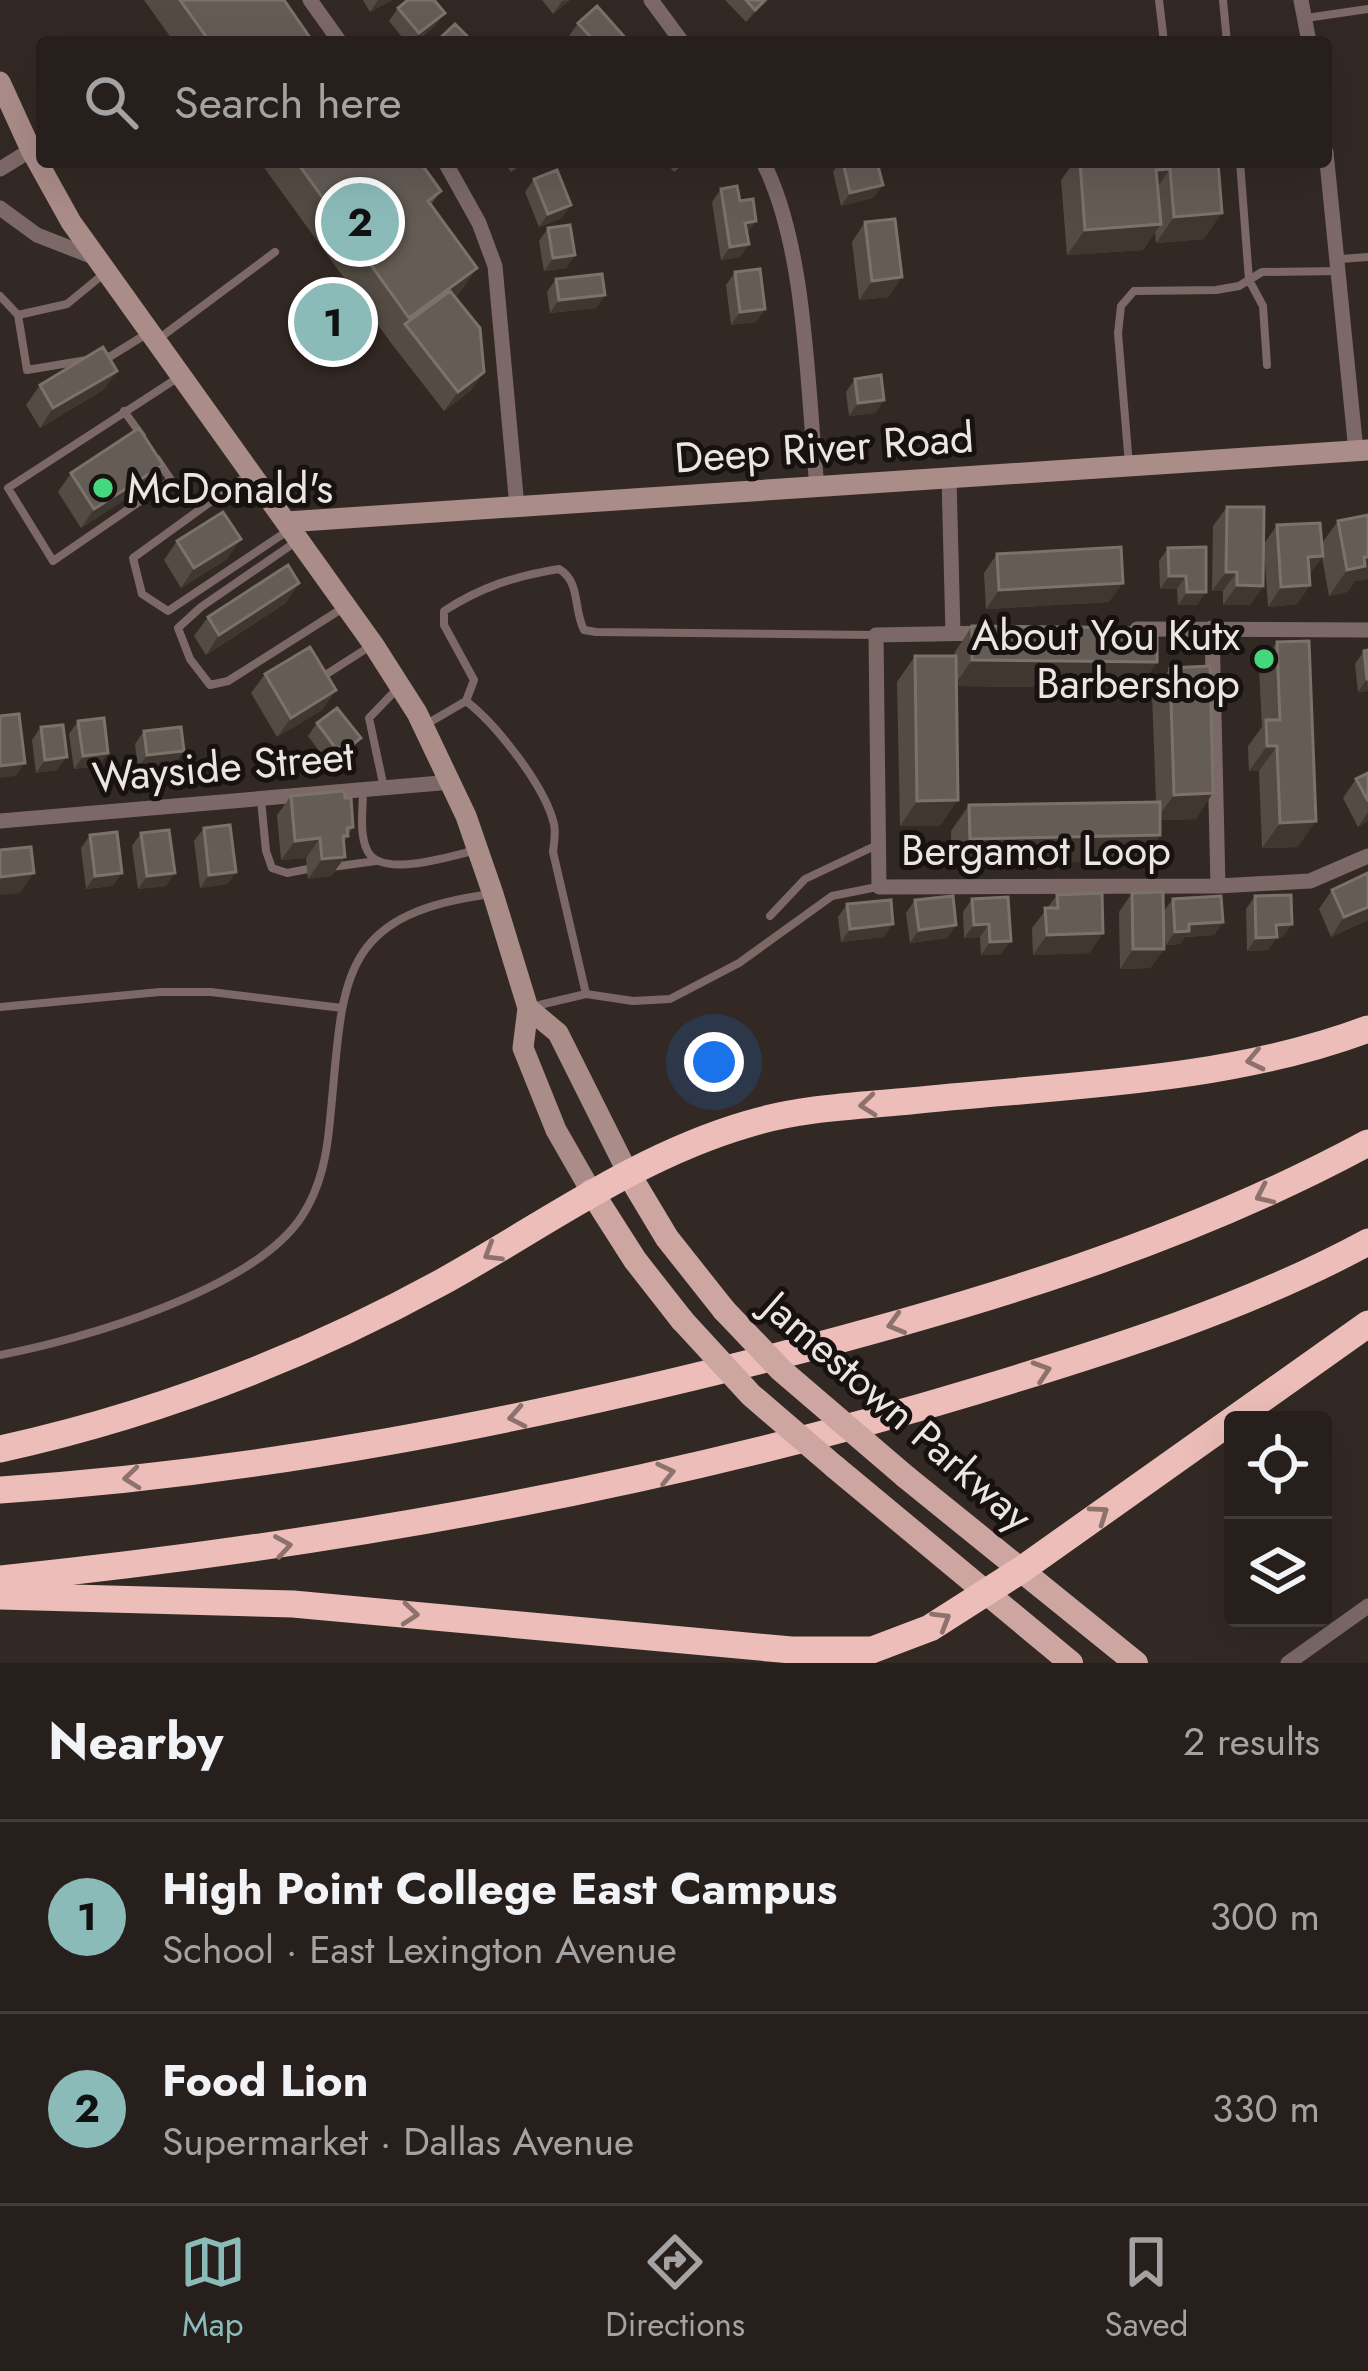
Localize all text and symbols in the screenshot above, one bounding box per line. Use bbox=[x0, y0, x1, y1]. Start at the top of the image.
search box bbox=[36, 36, 1332, 168]
icon: search bbox=[78, 69, 144, 135]
text: Search here bbox=[174, 70, 402, 135]
pin: 2 bbox=[321, 177, 399, 267]
pin: 1 bbox=[294, 277, 372, 367]
street label: Deep River Road bbox=[672, 407, 976, 488]
place label: McDonald's bbox=[127, 458, 333, 519]
marker: McDonald's bbox=[90, 475, 116, 501]
place label: About You Kutx Barbershop bbox=[971, 605, 1240, 714]
marker: About You Kutx Barbershop bbox=[1251, 646, 1277, 672]
street label: Wayside Street bbox=[90, 725, 356, 808]
street label: Bergamot Loop bbox=[901, 820, 1171, 881]
your location bbox=[684, 1032, 744, 1092]
one-way arrow bbox=[1246, 1046, 1266, 1072]
one-way arrow bbox=[858, 1092, 877, 1117]
one-way arrow bbox=[1255, 1181, 1276, 1205]
one-way arrow bbox=[483, 1239, 504, 1262]
street label: Jamestown Parkway bbox=[746, 1274, 1046, 1546]
one-way arrow bbox=[886, 1310, 907, 1335]
one-way arrow bbox=[1031, 1360, 1052, 1385]
one-way arrow bbox=[508, 1403, 528, 1429]
map controls bbox=[1224, 1411, 1332, 1627]
button: locate bbox=[1224, 1411, 1332, 1519]
one-way arrow bbox=[655, 1462, 676, 1487]
one-way arrow bbox=[122, 1465, 141, 1490]
one-way arrow bbox=[1087, 1506, 1109, 1528]
button: layers bbox=[1224, 1519, 1332, 1627]
one-way arrow bbox=[273, 1534, 293, 1559]
one-way arrow bbox=[401, 1601, 420, 1626]
one-way arrow bbox=[929, 1612, 951, 1634]
text: Nearby bbox=[48, 1704, 223, 1778]
text: 2 results bbox=[1183, 1713, 1320, 1770]
text: High Point College East Campus bbox=[162, 1856, 837, 1921]
text: 1 bbox=[77, 1888, 97, 1945]
text: 300 m bbox=[1210, 1888, 1320, 1945]
text: School · East Lexington Avenue bbox=[162, 1921, 677, 1978]
text: Food Lion bbox=[162, 2048, 369, 2113]
text: 2 bbox=[74, 2080, 100, 2137]
text: 330 m bbox=[1212, 2080, 1320, 2137]
text: Supermarket · Dallas Avenue bbox=[162, 2113, 634, 2170]
tab: Map bbox=[180, 2229, 246, 2348]
tab: Directions bbox=[605, 2229, 745, 2348]
tab: Saved bbox=[1105, 2229, 1188, 2348]

